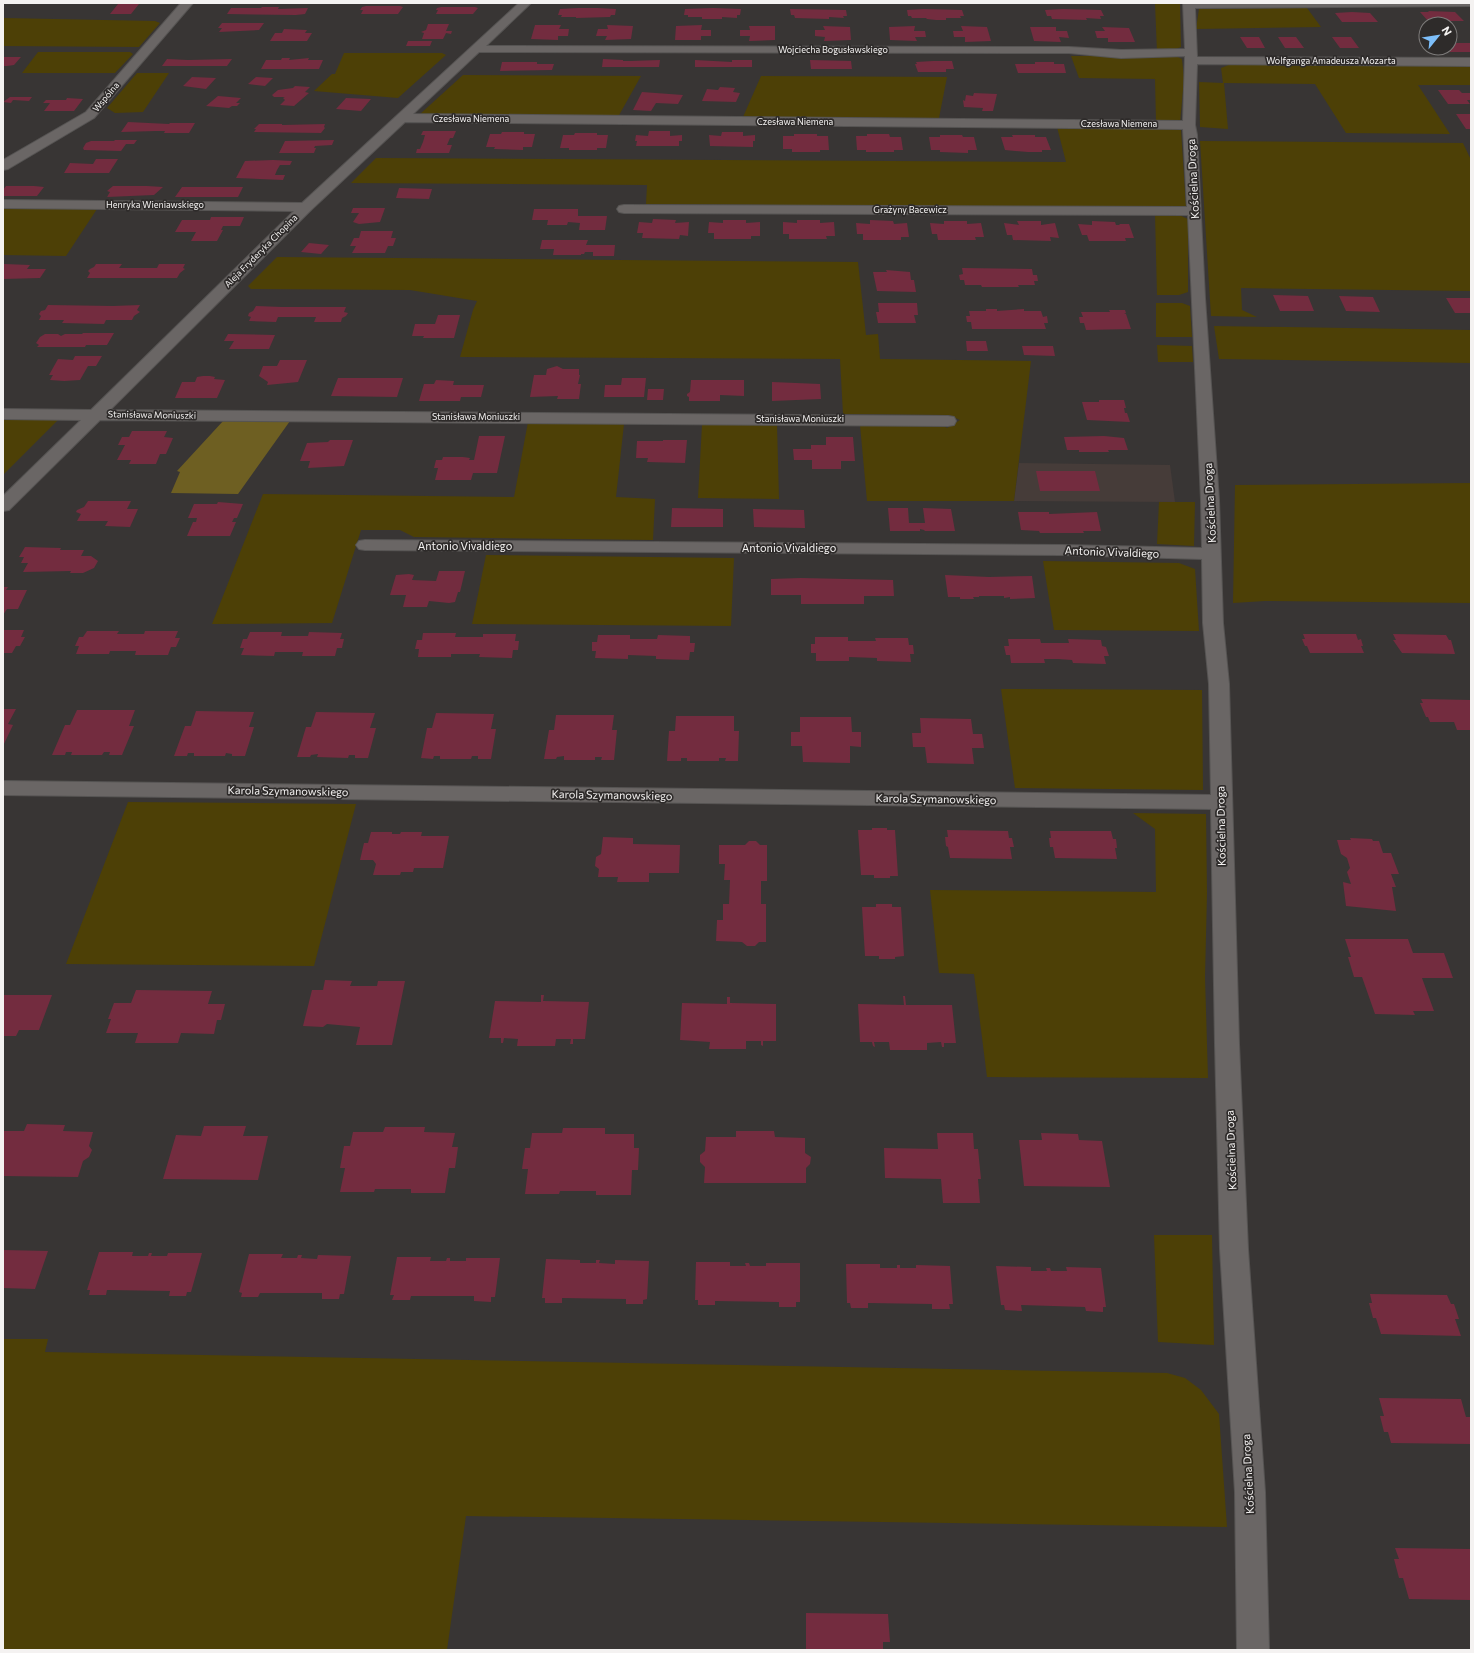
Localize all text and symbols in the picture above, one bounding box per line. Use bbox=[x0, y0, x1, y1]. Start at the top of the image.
north arrow bbox=[1418, 16, 1458, 56]
text: N bbox=[1439, 24, 1455, 38]
street label: Wojciecha Bogusławskiego bbox=[778, 44, 888, 55]
street label: Wolfganga Amadeusza Mozarta bbox=[1266, 55, 1396, 66]
street label: Wspólna bbox=[90, 79, 121, 114]
street label: Czesława Niemena bbox=[433, 113, 510, 124]
street label: Czesława Niemena bbox=[757, 116, 834, 127]
street label: Czesława Niemena bbox=[1081, 118, 1158, 129]
street label: Kościelna Droga bbox=[1184, 139, 1201, 219]
street label: Henryka Wieniawskiego bbox=[106, 199, 204, 210]
street label: Grażyny Bacewicz bbox=[873, 204, 947, 215]
street label: Aleja Fryderyka Chopina bbox=[222, 212, 300, 289]
street label: Stanisława Moniuszki bbox=[108, 408, 196, 421]
street label: Stanisława Moniuszki bbox=[432, 411, 520, 422]
street label: Stanisława Moniuszki bbox=[756, 413, 844, 424]
street label: Kościelna Droga bbox=[1201, 463, 1218, 543]
street label: Antonio Vivaldiego bbox=[418, 539, 513, 552]
street label: Antonio Vivaldiego bbox=[742, 541, 837, 554]
street label: Antonio Vivaldiego bbox=[1065, 543, 1160, 560]
street label: Karola Szymanowskiego bbox=[227, 783, 349, 798]
street label: Kościelna Droga bbox=[1213, 786, 1228, 866]
street label: Karola Szymanowskiego bbox=[551, 787, 673, 802]
street label: Karola Szymanowskiego bbox=[875, 791, 997, 806]
street label: Kościelna Droga bbox=[1223, 1110, 1238, 1190]
street label: Kościelna Droga bbox=[1239, 1434, 1256, 1514]

